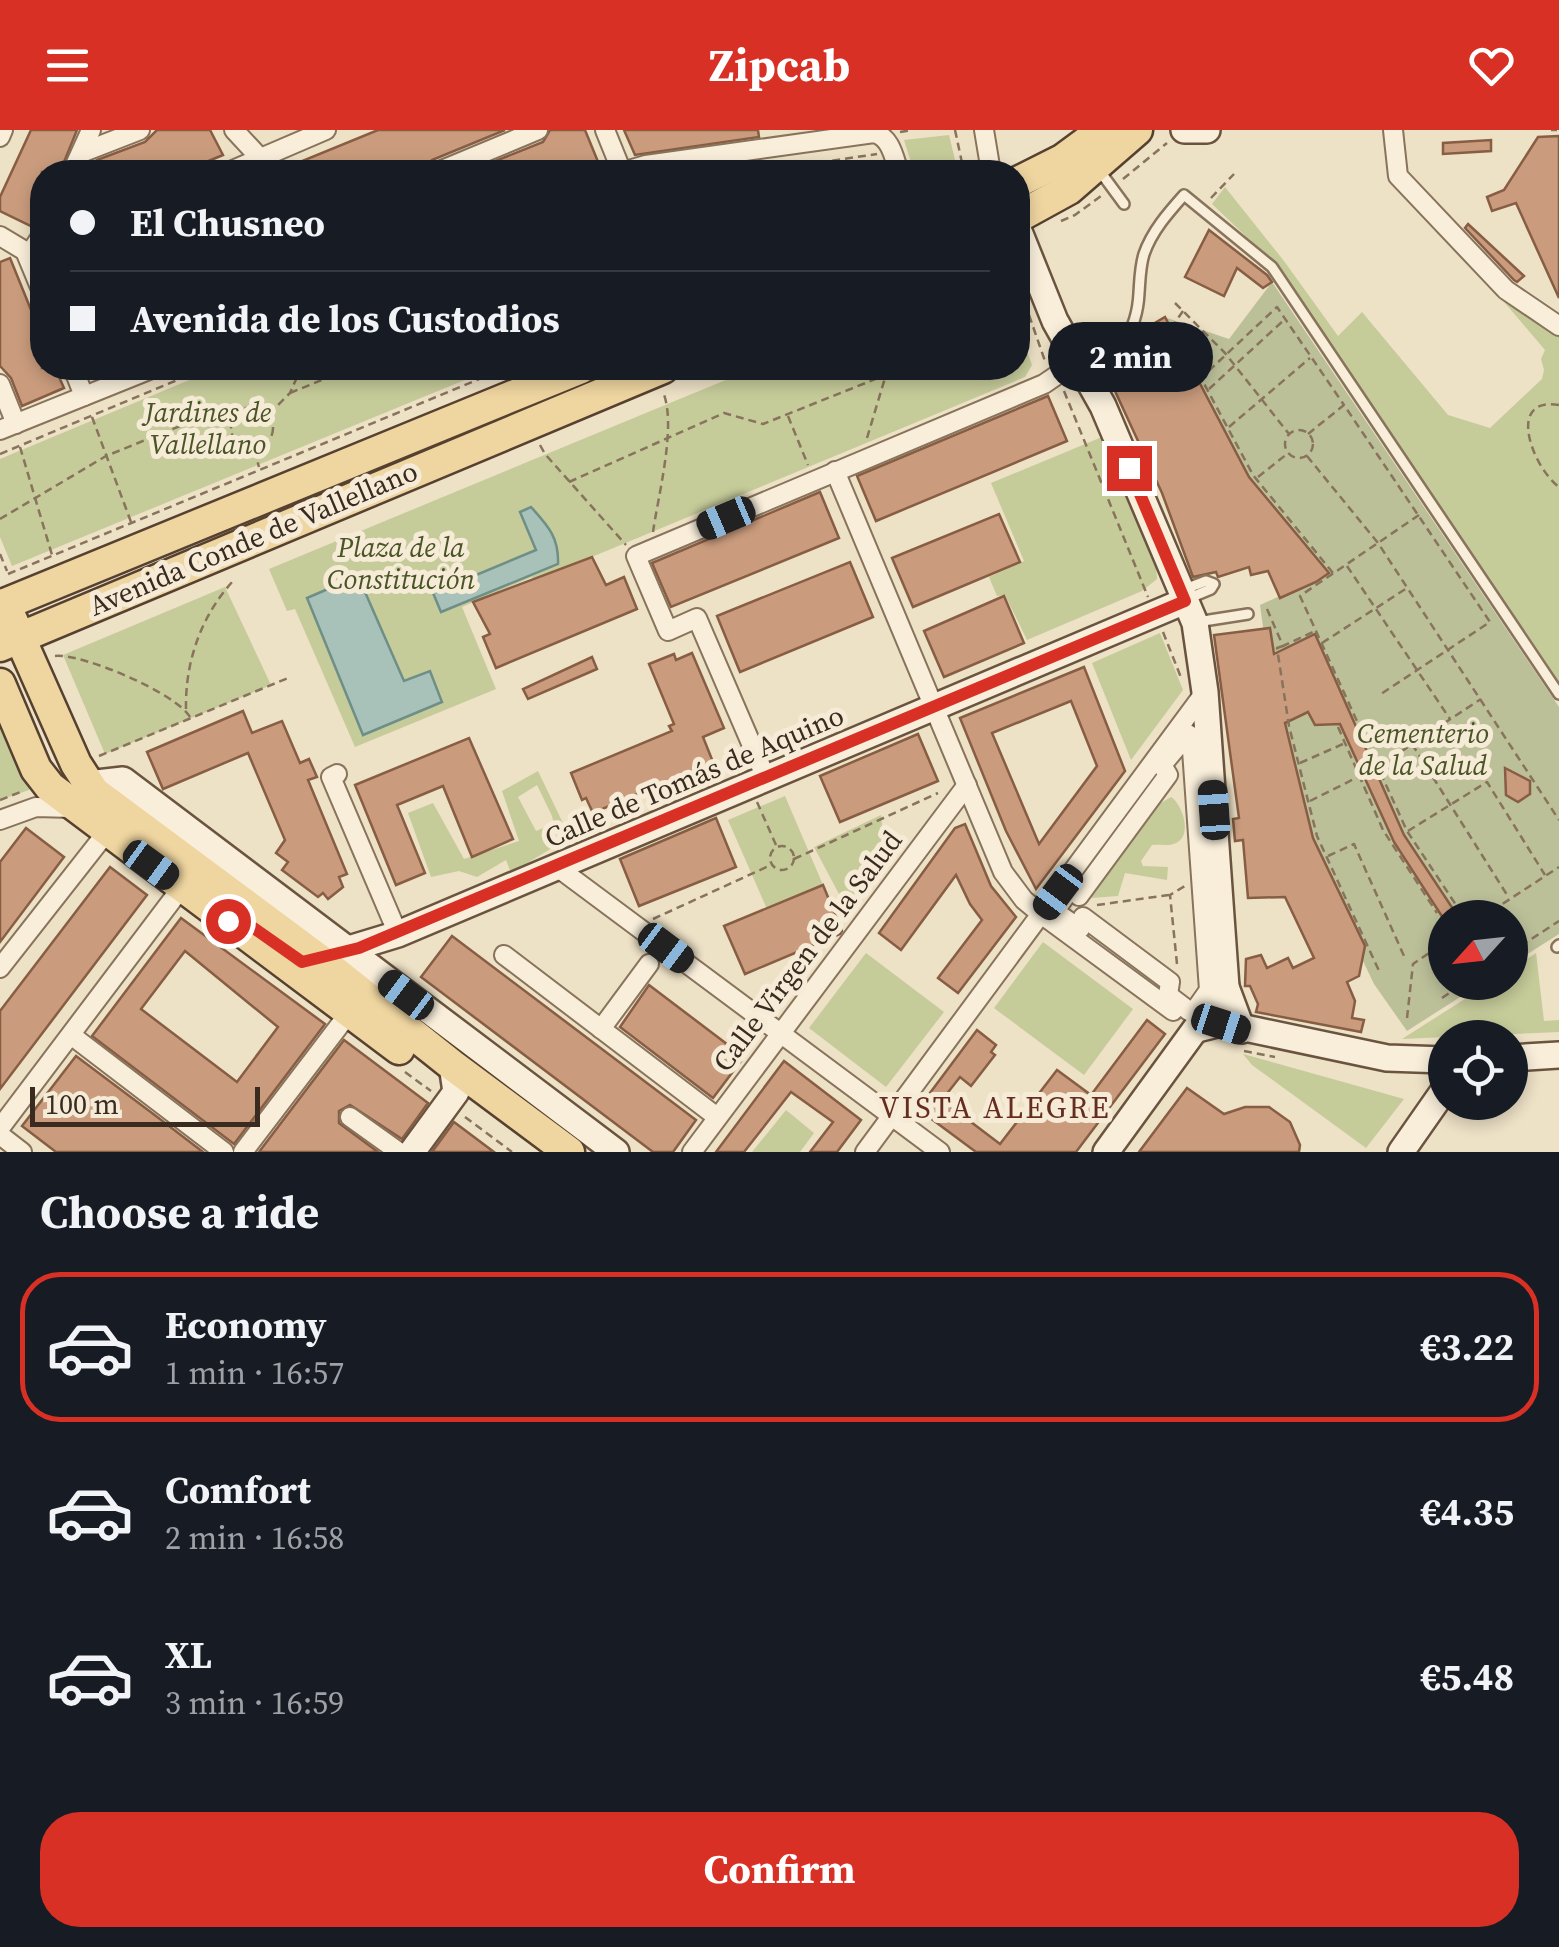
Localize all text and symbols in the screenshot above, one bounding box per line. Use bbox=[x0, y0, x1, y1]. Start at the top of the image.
text: Zipcab bbox=[709, 34, 850, 96]
icon: menu bbox=[40, 38, 95, 93]
icon: heart bbox=[1464, 38, 1519, 93]
text: El Chusneo bbox=[130, 197, 325, 249]
text: Avenida de los Custodios bbox=[130, 293, 560, 345]
callout: 2 min bbox=[1046, 323, 1212, 393]
text: 2 min bbox=[1089, 335, 1172, 379]
park label: Jardines de Vallellano bbox=[141, 393, 272, 463]
route end bbox=[1107, 446, 1152, 491]
street label: Avenida Conde de Vallellano bbox=[83, 451, 423, 625]
car bbox=[693, 492, 759, 544]
park label: Plaza de la Constitución bbox=[327, 528, 475, 598]
street label: Calle de Tomás de Aquino bbox=[539, 696, 849, 856]
park label: Cementerio de la Salud bbox=[1357, 714, 1489, 784]
car bbox=[1197, 779, 1231, 841]
street label: Calle Virgen de la Salud bbox=[704, 823, 910, 1079]
car bbox=[118, 835, 184, 895]
car bbox=[1028, 859, 1088, 925]
route start bbox=[206, 899, 251, 944]
north arrow bbox=[1428, 900, 1528, 1000]
map controls bbox=[1428, 900, 1528, 1120]
car bbox=[633, 918, 699, 978]
car bbox=[373, 965, 439, 1025]
car bbox=[1188, 1000, 1254, 1048]
button: locate bbox=[1428, 1020, 1528, 1120]
scale bar bbox=[30, 1082, 260, 1126]
text: 100 m bbox=[45, 1085, 119, 1123]
district label: VISTA ALEGRE bbox=[879, 1087, 1111, 1128]
text: Choose a ride bbox=[40, 1181, 319, 1243]
text: Economy bbox=[165, 1299, 327, 1351]
icon: car bbox=[45, 1302, 135, 1392]
text: €3.22 bbox=[1420, 1321, 1514, 1373]
text: 1 min · 16:57 bbox=[165, 1351, 344, 1395]
text: Comfort bbox=[165, 1464, 311, 1516]
icon: car bbox=[45, 1467, 135, 1557]
text: €4.35 bbox=[1420, 1486, 1514, 1538]
text: 2 min · 16:58 bbox=[165, 1516, 344, 1560]
text: XL bbox=[165, 1629, 212, 1681]
icon: car bbox=[45, 1632, 135, 1722]
text: €5.48 bbox=[1420, 1651, 1514, 1703]
text: 3 min · 16:59 bbox=[165, 1681, 344, 1725]
button: Confirm bbox=[40, 1812, 1519, 1927]

